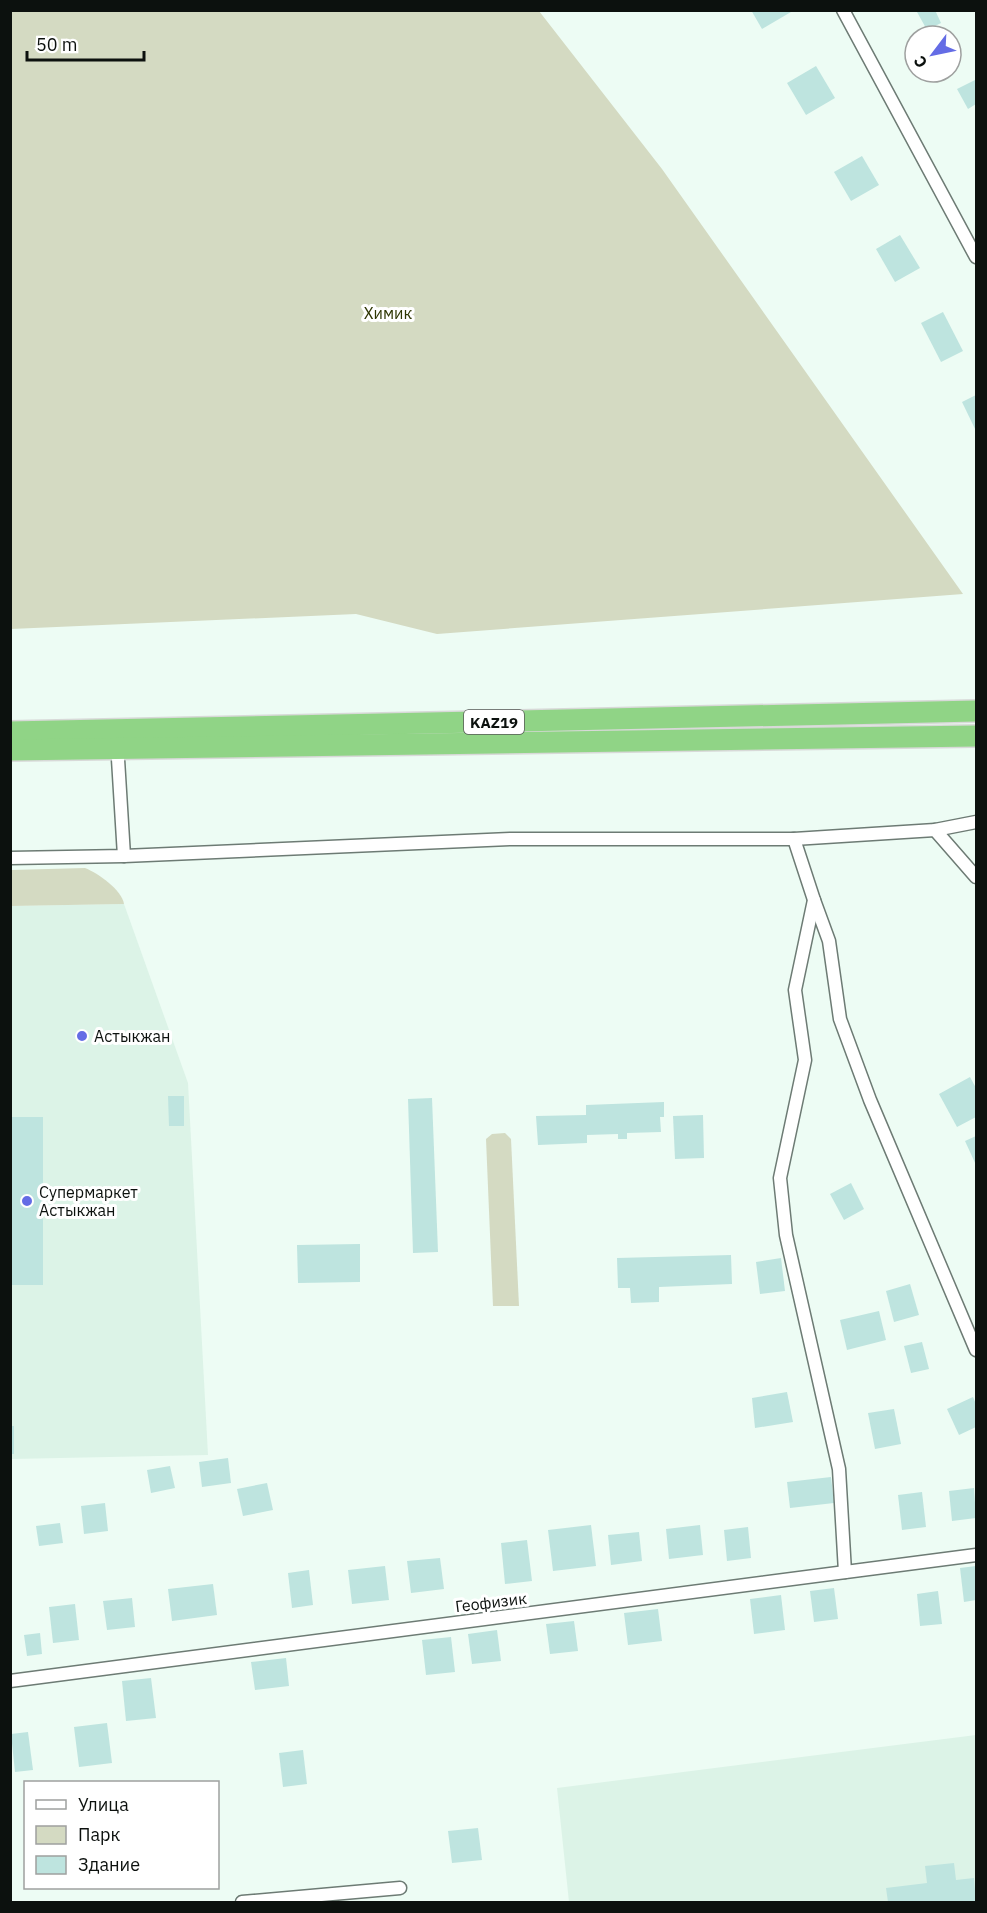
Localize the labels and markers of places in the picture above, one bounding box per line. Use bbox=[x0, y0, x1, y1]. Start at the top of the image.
place label: Астыкжан bbox=[94, 1026, 170, 1046]
marker: Астыкжан bbox=[75, 1029, 89, 1043]
place label: Супермаркет Астыкжан bbox=[39, 1182, 138, 1220]
marker: Супермаркет Астыкжан bbox=[20, 1194, 34, 1208]

